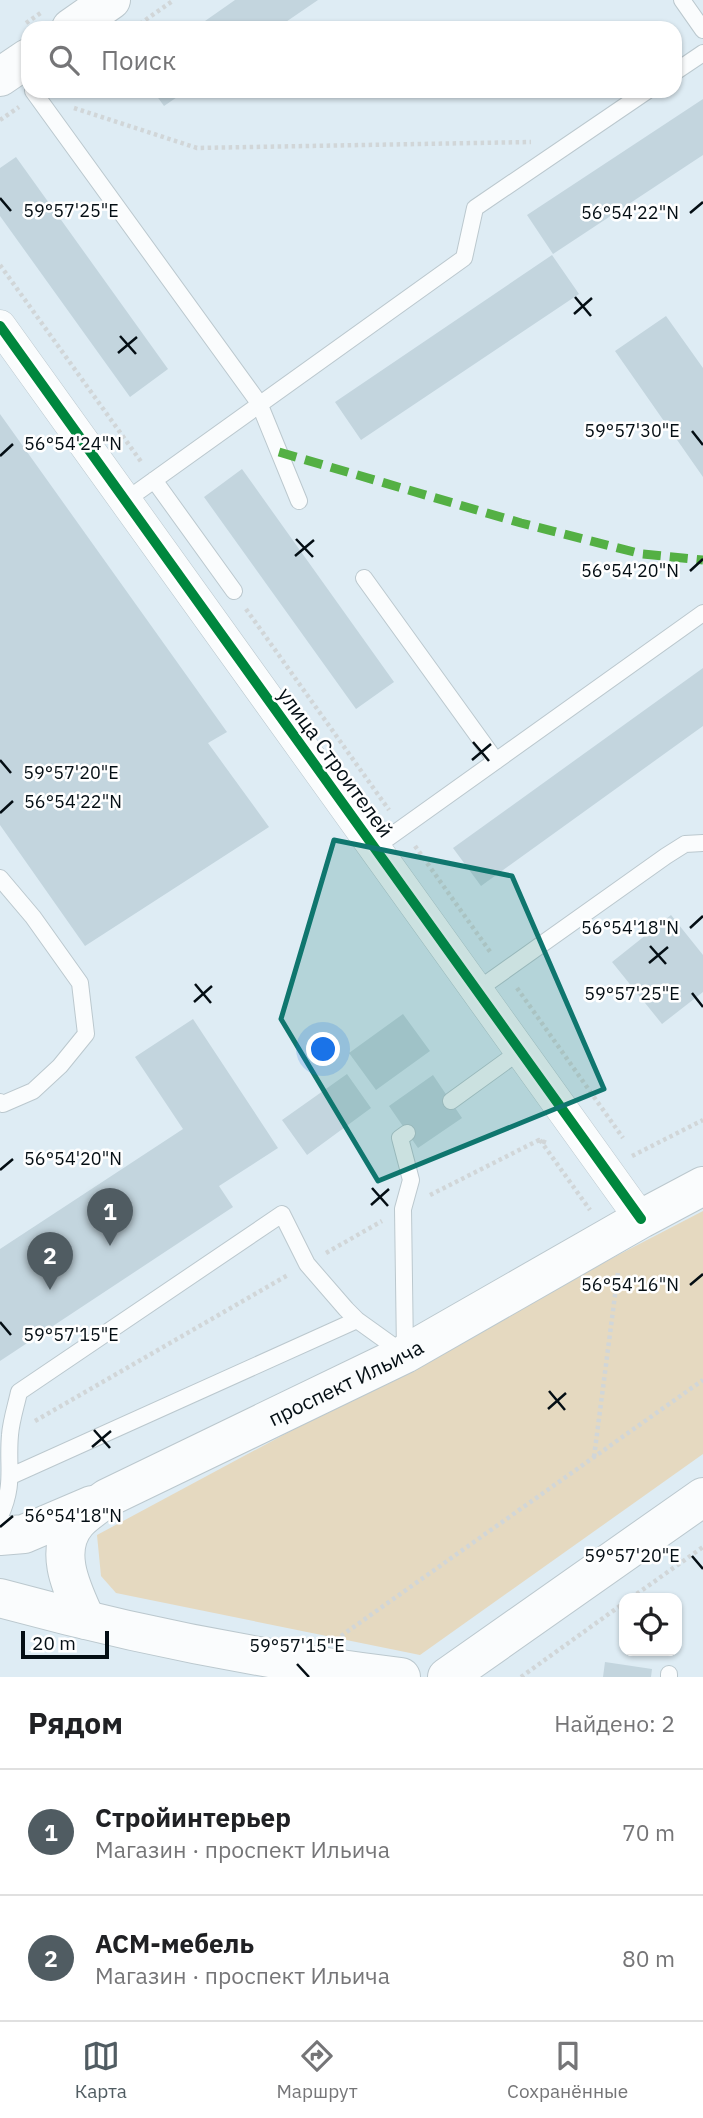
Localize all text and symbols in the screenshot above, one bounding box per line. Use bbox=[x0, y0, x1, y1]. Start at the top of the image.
search box bbox=[21, 21, 682, 98]
icon: search bbox=[45, 41, 83, 79]
text: Поиск bbox=[101, 43, 176, 77]
text: 59°57'25"E bbox=[23, 199, 119, 222]
text: 56°54'22"N bbox=[581, 201, 679, 224]
text: 59°57'30"E bbox=[584, 419, 680, 442]
text: 56°54'24"N bbox=[24, 432, 122, 455]
text: 56°54'20"N bbox=[581, 559, 679, 582]
street label: улица Строителей bbox=[272, 681, 400, 843]
text: 59°57'20"E bbox=[23, 761, 119, 784]
text: 56°54'22"N bbox=[24, 790, 122, 813]
text: 56°54'18"N bbox=[581, 916, 679, 939]
text: 59°57'25"E bbox=[584, 982, 680, 1005]
your location bbox=[306, 1032, 340, 1066]
text: 56°54'20"N bbox=[24, 1147, 122, 1170]
pin: 1 bbox=[87, 1188, 133, 1246]
pin: 2 bbox=[27, 1232, 73, 1290]
text: 56°54'16"N bbox=[581, 1273, 679, 1296]
text: 59°57'15"E bbox=[23, 1323, 119, 1346]
street label: проспект Ильича bbox=[263, 1333, 428, 1432]
text: 56°54'18"N bbox=[24, 1504, 122, 1527]
text: 59°57'20"E bbox=[584, 1544, 680, 1567]
map controls bbox=[619, 1593, 682, 1656]
button: locate bbox=[619, 1593, 682, 1656]
scale bar bbox=[21, 1628, 108, 1660]
text: 20 m bbox=[32, 1631, 76, 1655]
text: 59°57'15"E bbox=[249, 1634, 345, 1657]
text: Рядом bbox=[28, 1703, 123, 1742]
text: Найдено: 2 bbox=[554, 1708, 675, 1738]
text: Стройинтерьер bbox=[95, 1800, 291, 1834]
text: 1 bbox=[44, 1817, 58, 1847]
text: 70 m bbox=[622, 1817, 675, 1847]
text: Магазин · проспект Ильича bbox=[95, 1834, 390, 1864]
text: АСМ-мебель bbox=[95, 1926, 254, 1960]
text: 2 bbox=[44, 1943, 58, 1973]
text: 80 m bbox=[622, 1943, 675, 1973]
text: Магазин · проспект Ильича bbox=[95, 1960, 390, 1990]
tab: Карта bbox=[75, 2037, 127, 2103]
tab: Маршрут bbox=[276, 2037, 358, 2103]
tab: Сохранённые bbox=[507, 2037, 628, 2103]

